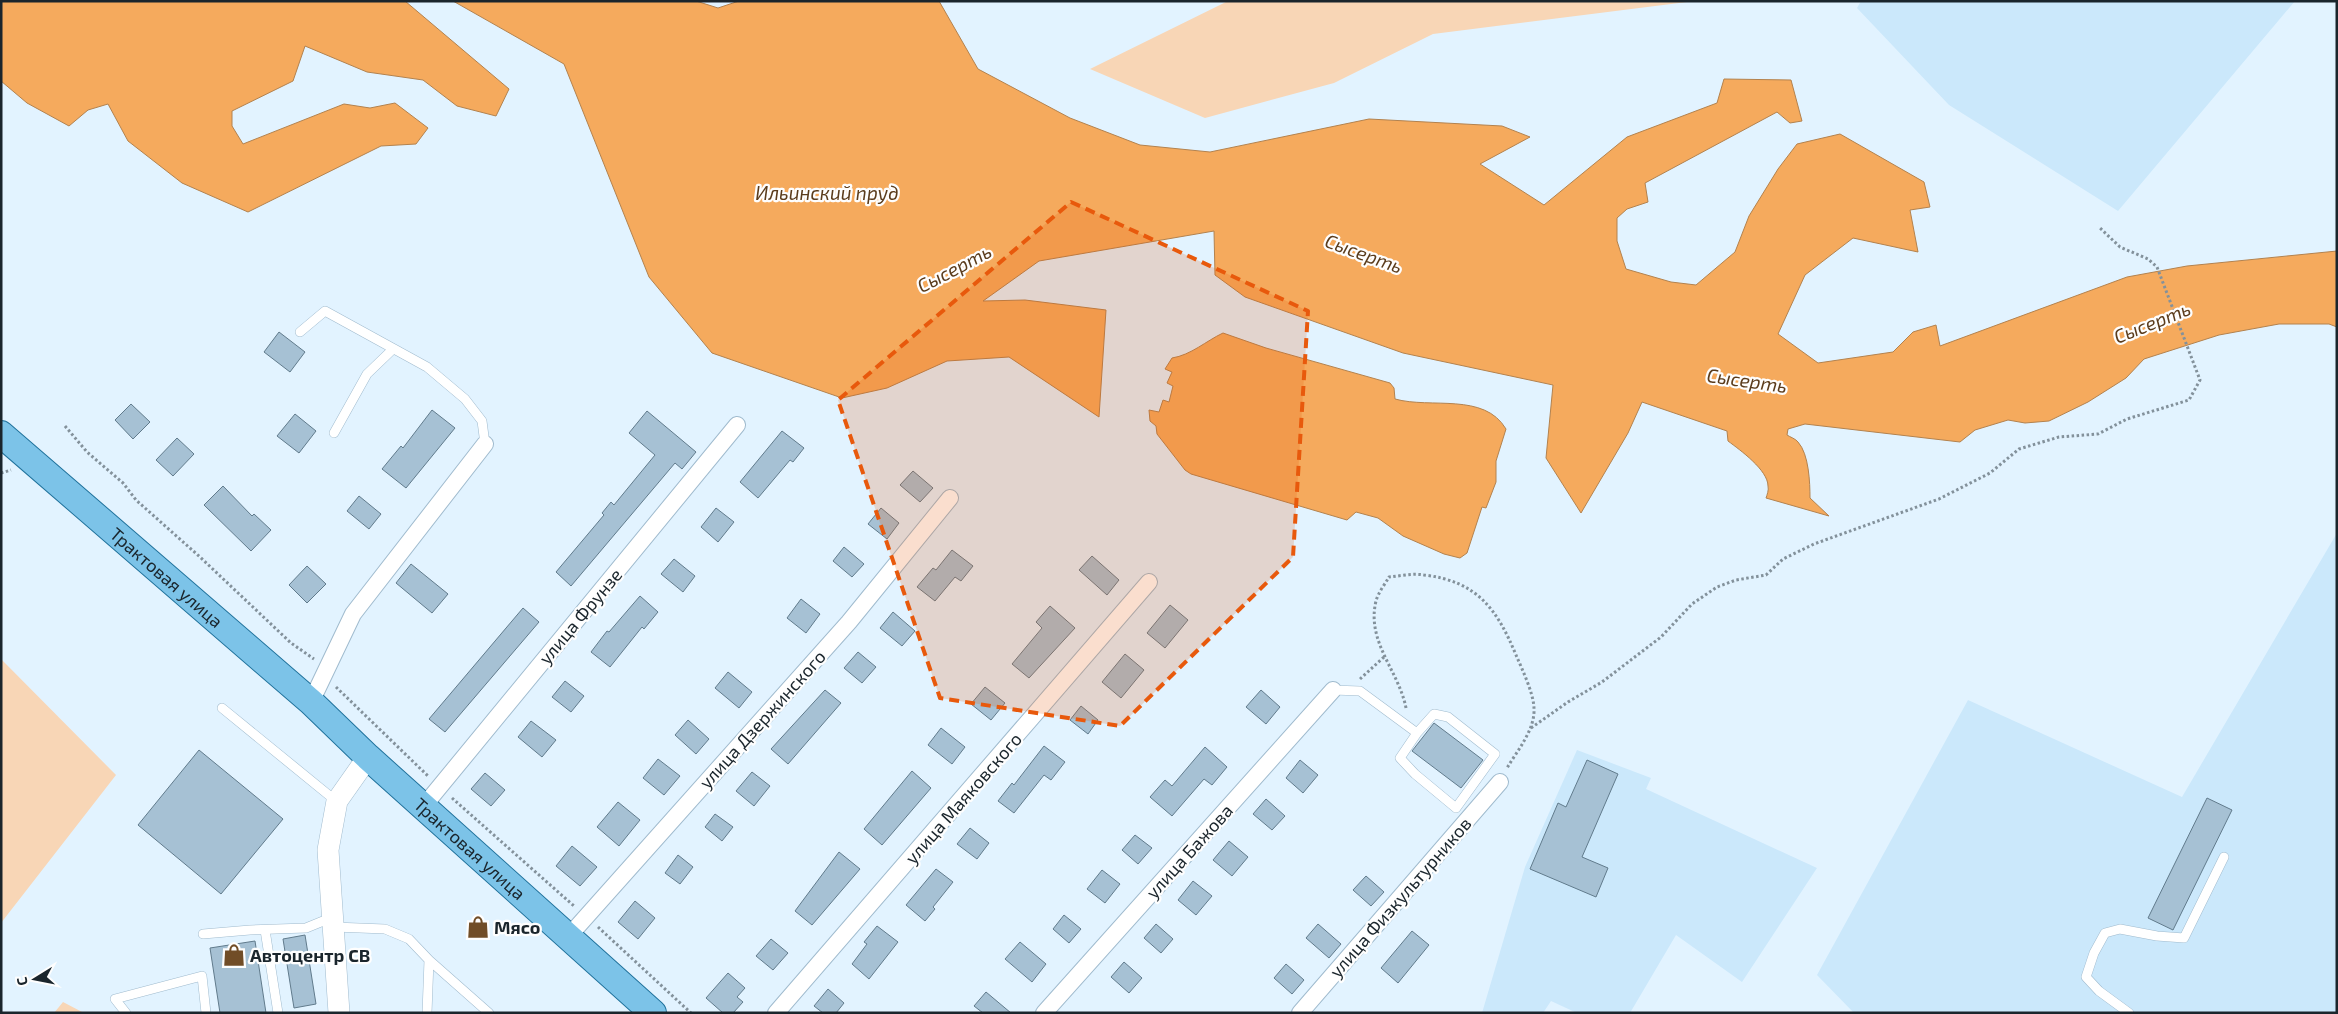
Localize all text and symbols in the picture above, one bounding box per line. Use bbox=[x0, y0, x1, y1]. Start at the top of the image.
water label: Ильинский пруд bbox=[755, 181, 899, 204]
water label: Сысерть bbox=[1322, 228, 1406, 278]
water label: Сысерть bbox=[913, 239, 995, 297]
water label: Сысерть bbox=[2110, 296, 2194, 348]
water label: Сысерть bbox=[1705, 363, 1789, 397]
street label: Трактовая улица bbox=[106, 522, 228, 632]
street label: улица Фрунзе bbox=[534, 564, 626, 668]
street label: улица Дзержинского bbox=[694, 645, 830, 793]
street label: улица Маяковского bbox=[900, 728, 1026, 868]
street label: Трактовая улица bbox=[410, 793, 530, 904]
street label: улица Бажова bbox=[1141, 799, 1237, 903]
street label: улица Физкультурников bbox=[1324, 812, 1476, 982]
shop icon: Мясо bbox=[465, 914, 491, 940]
place label: Мясо bbox=[494, 916, 540, 938]
shop icon: Автоцентр СВ bbox=[221, 942, 247, 968]
place label: Автоцентр СВ bbox=[250, 944, 370, 966]
north arrow bbox=[10, 954, 60, 1004]
text: С bbox=[13, 976, 31, 987]

